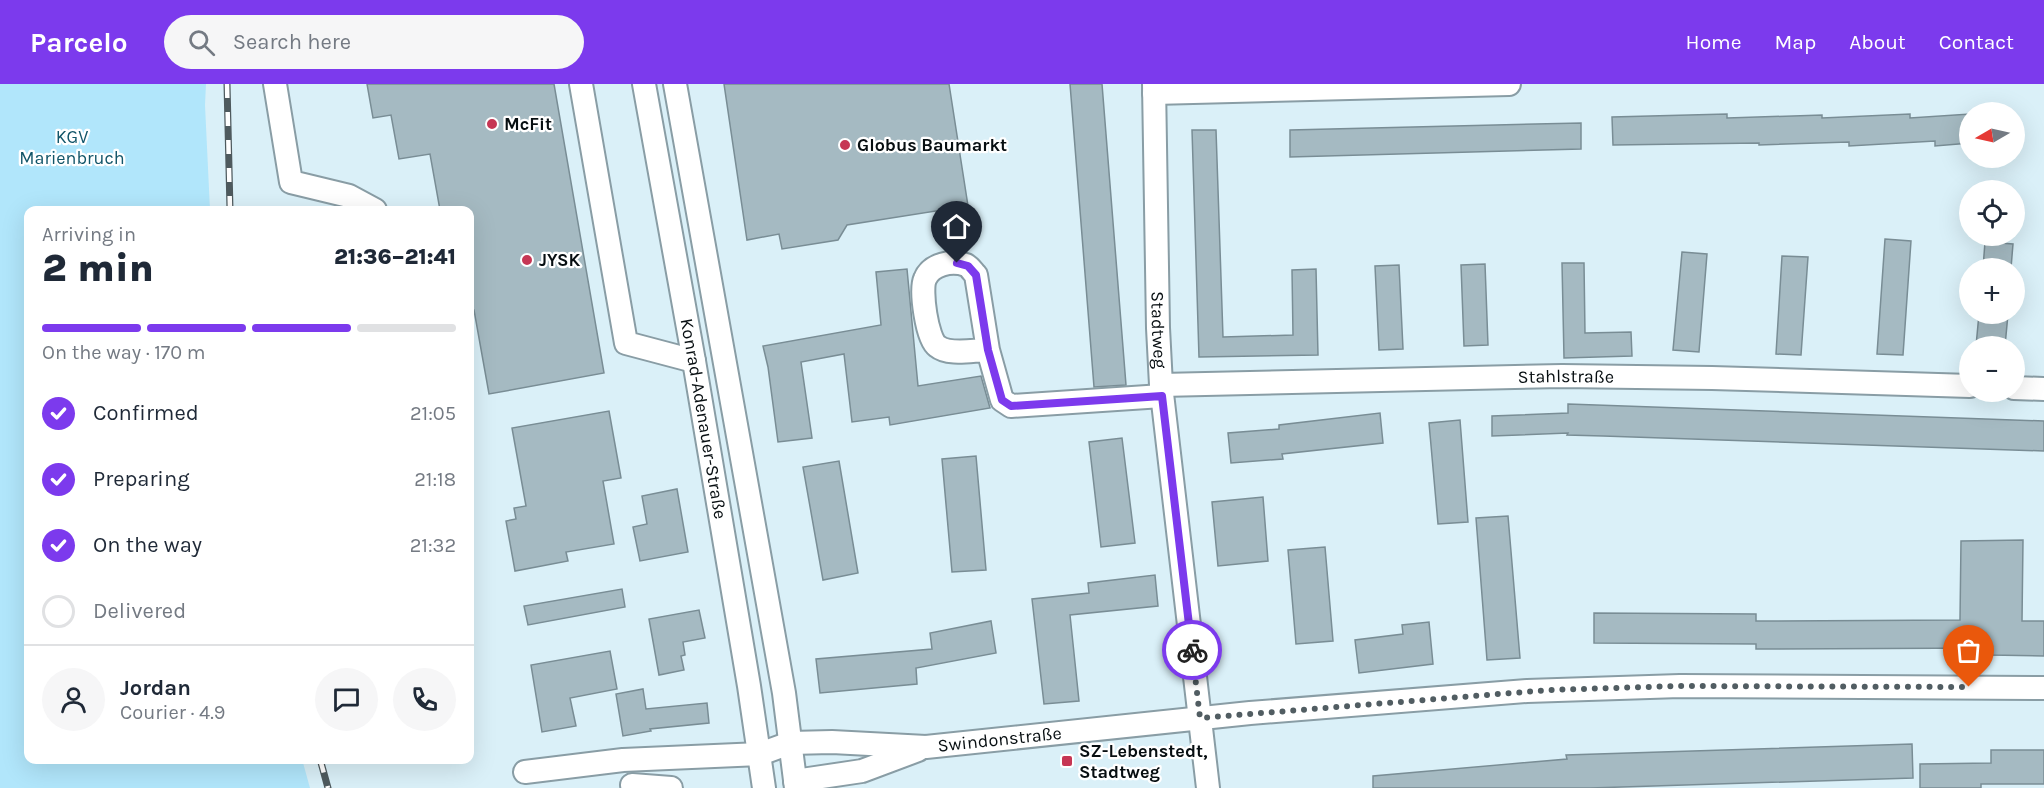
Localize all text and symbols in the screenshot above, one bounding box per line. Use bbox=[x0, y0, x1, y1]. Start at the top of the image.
search box bbox=[164, 15, 584, 69]
text: Parcelo bbox=[30, 26, 128, 59]
icon: search bbox=[185, 26, 218, 59]
text: Search here bbox=[233, 29, 351, 55]
text: Home bbox=[1686, 30, 1742, 54]
text: Map bbox=[1775, 30, 1816, 54]
text: About bbox=[1849, 30, 1906, 54]
text: Contact bbox=[1939, 30, 2014, 54]
north arrow bbox=[1959, 102, 2025, 168]
map controls bbox=[1959, 102, 2025, 402]
place label: McFit bbox=[504, 113, 552, 135]
marker: McFit bbox=[485, 117, 499, 131]
park label: KGV Marienbruch bbox=[19, 126, 125, 169]
place label: Globus Baumarkt bbox=[857, 134, 1007, 156]
marker: Globus Baumarkt bbox=[838, 138, 852, 152]
button: locate bbox=[1959, 180, 2025, 246]
pin bbox=[931, 201, 982, 263]
icon: home bbox=[940, 210, 973, 243]
text: Arriving in bbox=[42, 223, 136, 246]
text: 21:36–21:41 bbox=[334, 244, 456, 270]
text: 2 min bbox=[42, 245, 154, 291]
place label: JYSK bbox=[539, 249, 580, 271]
marker: JYSK bbox=[520, 253, 534, 267]
button: + bbox=[1959, 258, 2025, 324]
street label: Stadtweg bbox=[1146, 291, 1171, 369]
street label: Konrad-Adenauer-Straße bbox=[676, 317, 732, 521]
button: − bbox=[1959, 336, 2025, 402]
text: On the way · 170 m bbox=[42, 341, 206, 364]
street label: Stahlstraße bbox=[1517, 365, 1614, 388]
icon: check bbox=[42, 397, 75, 430]
text: Confirmed bbox=[93, 400, 199, 426]
text: 21:05 bbox=[410, 402, 456, 425]
icon: check bbox=[42, 463, 75, 496]
text: Preparing bbox=[93, 466, 190, 492]
text: 21:18 bbox=[414, 468, 456, 491]
icon: check bbox=[42, 529, 75, 562]
text: On the way bbox=[93, 532, 202, 558]
text: 21:32 bbox=[410, 534, 456, 557]
text: Delivered bbox=[93, 598, 186, 624]
courier bbox=[1162, 620, 1222, 680]
pin bbox=[1943, 625, 1994, 687]
icon: bike bbox=[1176, 634, 1209, 667]
icon: bag bbox=[1952, 634, 1985, 667]
button: person bbox=[42, 668, 105, 731]
button: chat bbox=[315, 668, 378, 731]
button: phone bbox=[393, 668, 456, 731]
text: Jordan bbox=[120, 675, 191, 701]
text: Courier · 4.9 bbox=[120, 701, 225, 724]
street label: Swindonstraße bbox=[937, 722, 1063, 757]
place label: SZ-Lebenstedt, Stadtweg bbox=[1079, 740, 1208, 783]
marker: SZ-Lebenstedt, Stadtweg bbox=[1060, 754, 1074, 768]

